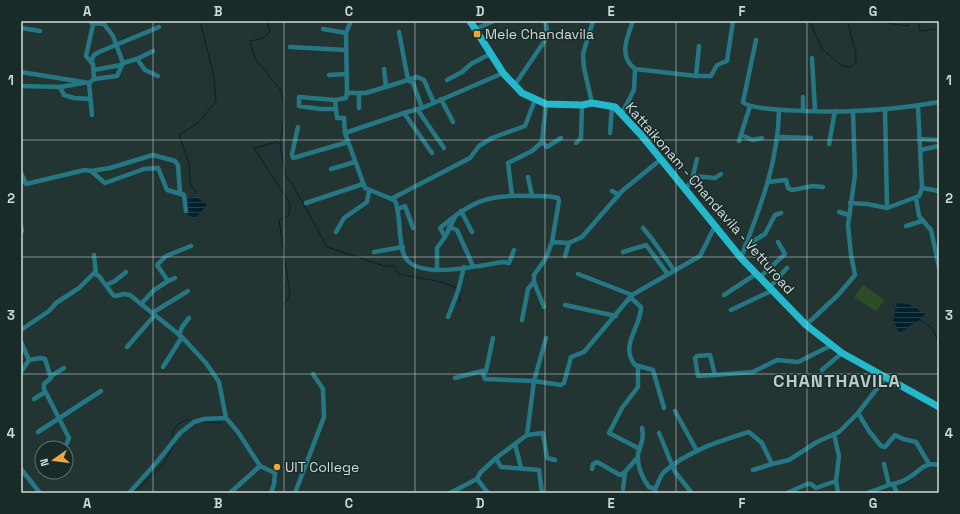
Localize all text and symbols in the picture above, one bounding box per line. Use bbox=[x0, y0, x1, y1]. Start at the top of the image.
text: A bbox=[83, 3, 92, 20]
text: B bbox=[214, 3, 223, 20]
text: C bbox=[345, 3, 353, 20]
text: D bbox=[476, 3, 485, 20]
text: E bbox=[607, 3, 615, 20]
text: F bbox=[739, 3, 746, 20]
text: G bbox=[869, 3, 877, 20]
place label: Mele Chandavila bbox=[485, 25, 594, 43]
marker: Mele Chandavila bbox=[472, 29, 482, 39]
text: 1 bbox=[8, 72, 14, 89]
text: 1 bbox=[946, 72, 952, 89]
street label: Kattaikonam - Chandavila - Vetturoad bbox=[622, 98, 798, 298]
text: 2 bbox=[7, 190, 15, 207]
text: 2 bbox=[945, 190, 953, 207]
text: 3 bbox=[7, 307, 15, 324]
text: 3 bbox=[945, 307, 953, 324]
district label: CHANTHAVILA bbox=[773, 369, 901, 392]
text: 4 bbox=[7, 425, 15, 442]
text: 4 bbox=[945, 425, 953, 442]
north arrow bbox=[34, 440, 74, 480]
text: N bbox=[37, 457, 52, 468]
place label: UIT College bbox=[285, 458, 359, 476]
marker: UIT College bbox=[272, 462, 282, 472]
text: A bbox=[83, 495, 92, 512]
text: B bbox=[214, 495, 223, 512]
text: C bbox=[345, 495, 353, 512]
text: D bbox=[476, 495, 485, 512]
text: E bbox=[607, 495, 615, 512]
text: F bbox=[739, 495, 746, 512]
text: G bbox=[869, 495, 877, 512]

